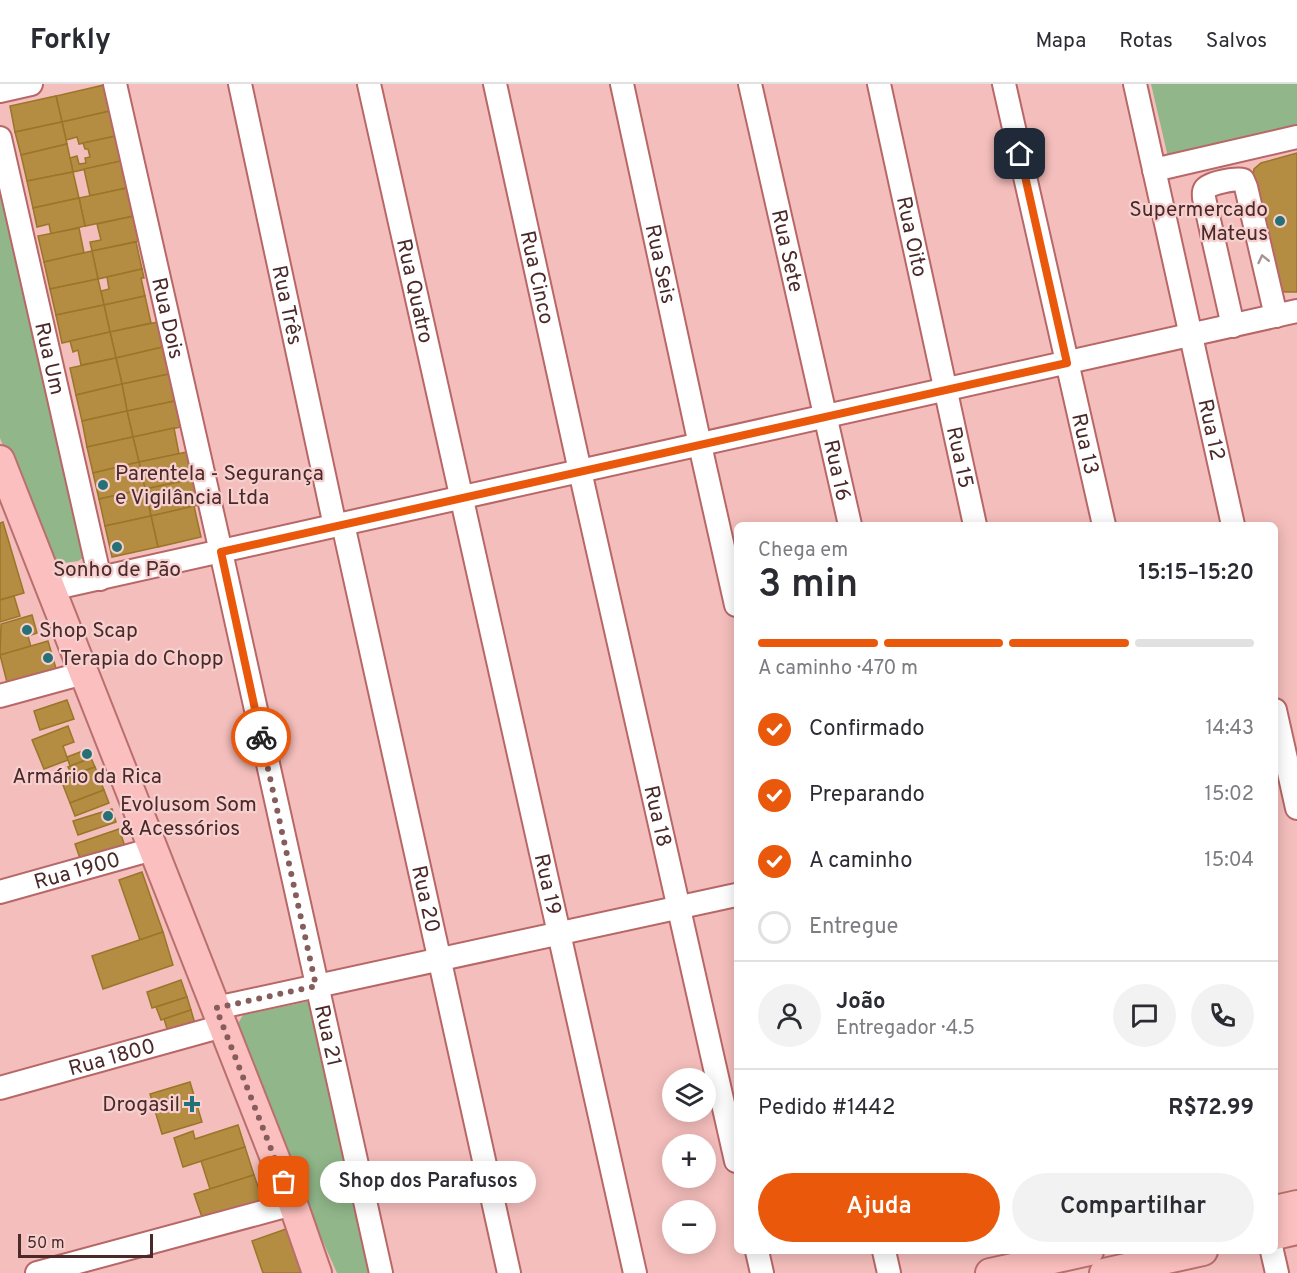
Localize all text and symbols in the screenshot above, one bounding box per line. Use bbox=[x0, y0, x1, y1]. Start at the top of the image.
text: Forkly bbox=[30, 23, 111, 59]
text: Mapa bbox=[1036, 28, 1086, 55]
text: Rotas bbox=[1119, 28, 1173, 55]
text: Salvos bbox=[1206, 28, 1267, 55]
pin bbox=[994, 128, 1045, 179]
icon: home bbox=[1003, 137, 1036, 170]
street label: Rua Oito bbox=[889, 194, 933, 280]
place label: Supermercado Mateus bbox=[1129, 197, 1268, 248]
street label: Rua Sete bbox=[764, 207, 809, 295]
marker: Supermercado Mateus bbox=[1273, 214, 1287, 228]
street label: Rua Seis bbox=[638, 222, 681, 306]
street label: Rua Cinco bbox=[513, 228, 559, 327]
street label: Rua Quatro bbox=[389, 236, 439, 346]
one-way arrow bbox=[1257, 254, 1270, 264]
street label: Rua Três bbox=[264, 263, 308, 347]
street label: Rua Dois bbox=[144, 275, 189, 362]
street label: Rua Um bbox=[27, 320, 70, 398]
street label: Rua 12 bbox=[1190, 397, 1230, 463]
street label: Rua 13 bbox=[1064, 411, 1104, 477]
street label: Rua 15 bbox=[939, 424, 979, 491]
street label: Rua 16 bbox=[816, 437, 856, 504]
place label: Parentela - Segurança e Vigilância Ltda bbox=[115, 461, 324, 512]
marker: Parentela - Segurança e Vigilância Ltda bbox=[96, 478, 110, 492]
text: Chega em bbox=[758, 538, 848, 564]
marker: Sonho de Pão bbox=[110, 540, 124, 554]
place label: Sonho de Pão bbox=[53, 557, 181, 584]
text: 15:15–15:20 bbox=[1138, 560, 1254, 587]
text: 3 min bbox=[758, 562, 858, 611]
place label: Shop Scap bbox=[39, 618, 138, 645]
marker: Shop Scap bbox=[20, 623, 34, 637]
place label: Terapia do Chopp bbox=[60, 646, 224, 673]
marker: Terapia do Chopp bbox=[41, 651, 55, 665]
text: A caminho · 470 m bbox=[758, 656, 918, 682]
courier bbox=[231, 707, 291, 767]
icon: check bbox=[758, 713, 791, 746]
text: Confirmado bbox=[809, 716, 925, 743]
text: 14:43 bbox=[1206, 716, 1254, 742]
icon: bike bbox=[245, 721, 278, 754]
marker: Armário da Rica bbox=[80, 747, 94, 761]
place label: Armário da Rica bbox=[12, 764, 162, 791]
icon: check bbox=[758, 779, 791, 812]
text: Preparando bbox=[809, 782, 925, 809]
text: 15:02 bbox=[1205, 782, 1254, 808]
street label: Rua 18 bbox=[637, 783, 677, 850]
place label: Evolusom Som & Acessórios bbox=[120, 792, 257, 843]
marker: Evolusom Som & Acessórios bbox=[101, 809, 115, 823]
icon: check bbox=[758, 845, 791, 878]
street label: Rua 1900 bbox=[31, 847, 124, 897]
text: A caminho bbox=[809, 848, 912, 875]
text: 15:04 bbox=[1204, 848, 1254, 874]
street label: Rua 19 bbox=[527, 851, 567, 918]
street label: Rua 20 bbox=[404, 863, 445, 935]
text: Entregue bbox=[809, 914, 898, 941]
button: person bbox=[758, 984, 821, 1047]
button: chat bbox=[1113, 984, 1176, 1047]
button: phone bbox=[1191, 984, 1254, 1047]
text: João bbox=[836, 989, 885, 1016]
street label: Rua 21 bbox=[307, 1002, 347, 1069]
text: Entregador · 4.5 bbox=[836, 1016, 975, 1042]
street label: Rua 1800 bbox=[66, 1033, 159, 1083]
map controls bbox=[662, 1068, 716, 1254]
button: layers bbox=[662, 1068, 716, 1122]
place label: Drogasil bbox=[102, 1092, 180, 1119]
text: Pedido #1442 bbox=[758, 1095, 896, 1122]
text: R$72.99 bbox=[1168, 1095, 1254, 1122]
marker: Drogasil bbox=[185, 1097, 199, 1111]
button: + bbox=[662, 1134, 716, 1188]
pin bbox=[258, 1156, 309, 1207]
callout: Shop dos Parafusos bbox=[320, 1161, 536, 1203]
icon: bag bbox=[267, 1165, 300, 1198]
text: Shop dos Parafusos bbox=[338, 1169, 518, 1195]
button: Ajuda bbox=[758, 1173, 1000, 1242]
button: Compartilhar bbox=[1012, 1173, 1254, 1242]
button: − bbox=[662, 1200, 716, 1254]
scale bar bbox=[18, 1231, 153, 1258]
text: 50 m bbox=[27, 1234, 65, 1254]

